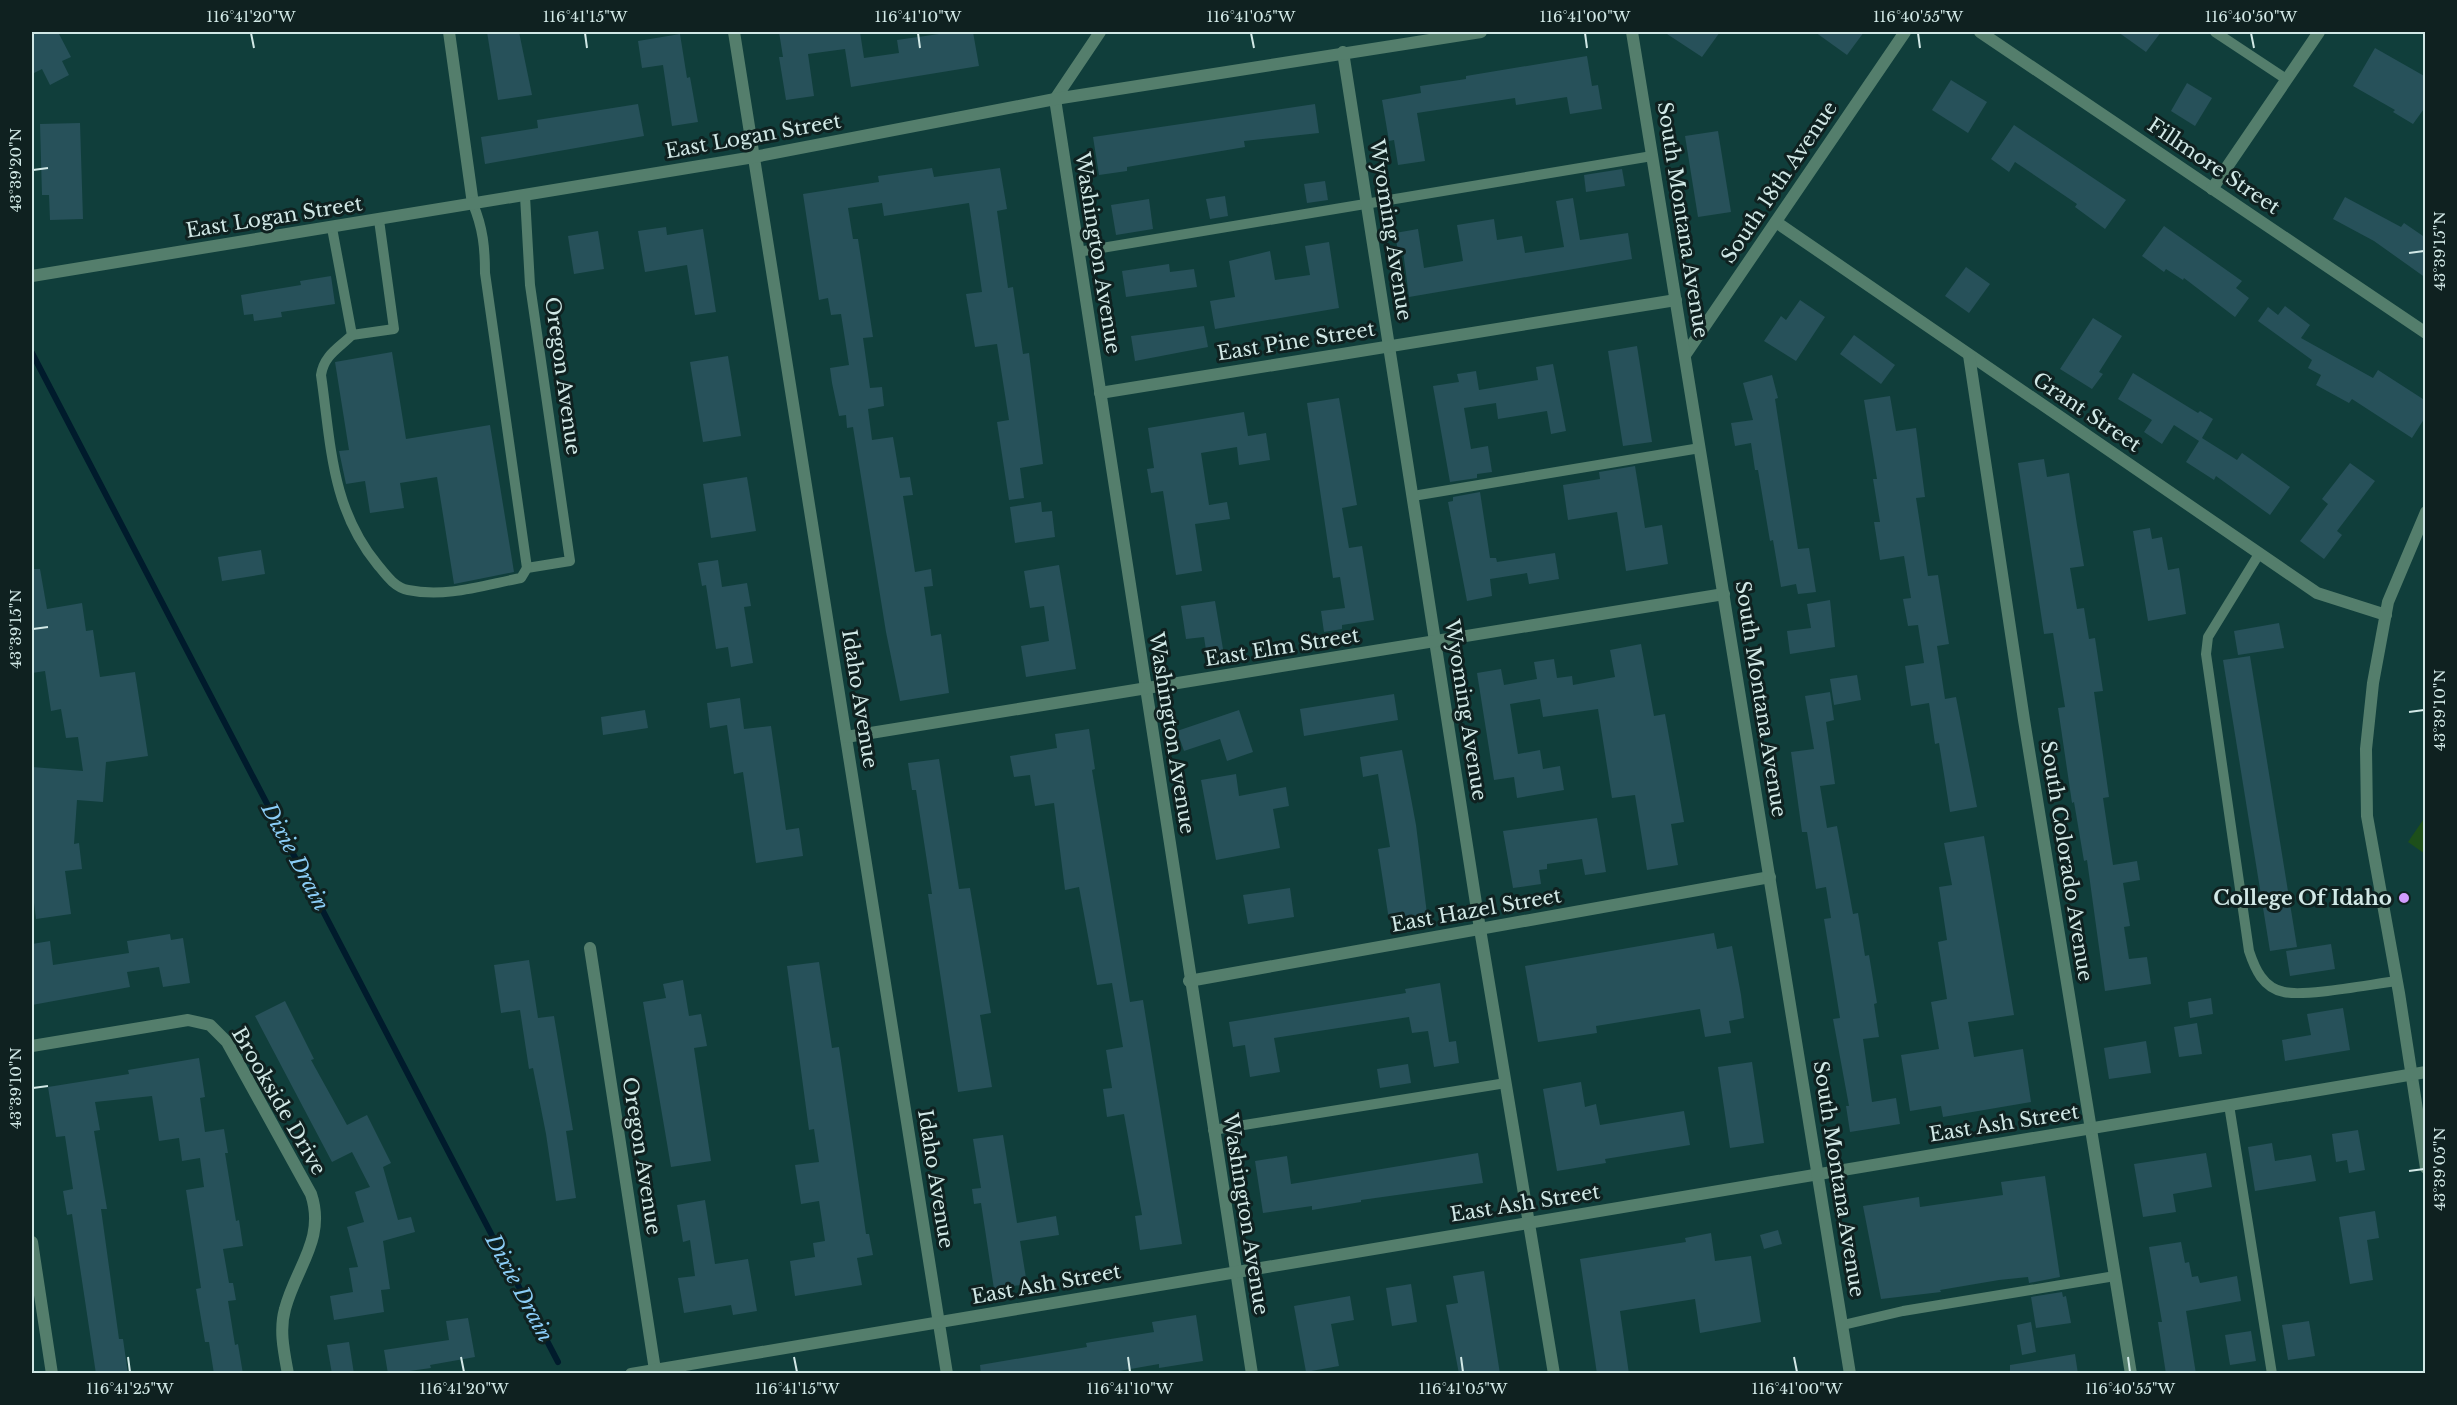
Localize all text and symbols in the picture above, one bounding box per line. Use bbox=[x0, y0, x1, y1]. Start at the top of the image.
text: 116°41'20"W bbox=[206, 7, 296, 26]
text: 116°41'15"W bbox=[543, 7, 628, 26]
text: 116°41'10"W bbox=[875, 7, 962, 26]
text: 116°41'05"W bbox=[1207, 7, 1296, 26]
text: 116°41'00"W bbox=[1540, 7, 1631, 26]
text: 116°40'55"W bbox=[1873, 7, 1963, 26]
text: 116°40'50"W bbox=[2205, 7, 2298, 26]
street label: South 18th Avenue bbox=[1716, 97, 1842, 267]
street label: South Montana Avenue bbox=[1652, 100, 1714, 340]
street label: East Logan Street bbox=[663, 109, 843, 163]
street label: Fillmore Street bbox=[2143, 113, 2285, 219]
text: 43°39'20"N bbox=[6, 128, 25, 212]
street label: Wyoming Avenue bbox=[1365, 137, 1417, 322]
street label: Washington Avenue bbox=[1070, 149, 1126, 356]
street label: East Logan Street bbox=[184, 191, 364, 243]
text: 43°39'15"N bbox=[2430, 211, 2449, 291]
street label: Oregon Avenue bbox=[540, 295, 586, 457]
street label: East Pine Street bbox=[1215, 317, 1377, 365]
street label: Grant Street bbox=[2028, 367, 2146, 457]
street label: South Montana Avenue bbox=[1730, 579, 1792, 819]
text: 43°39'15"N bbox=[6, 589, 25, 669]
street label: Wyoming Avenue bbox=[1440, 617, 1492, 802]
street label: East Elm Street bbox=[1203, 623, 1362, 671]
street label: Idaho Avenue bbox=[837, 628, 883, 770]
street label: Washington Avenue bbox=[1144, 629, 1200, 836]
text: 43°39'10"N bbox=[2430, 669, 2449, 751]
street label: South Colorado Avenue bbox=[2036, 739, 2098, 983]
water label: Dixie Drain bbox=[255, 798, 334, 916]
street label: East Hazel Street bbox=[1389, 883, 1563, 937]
place label: College Of Idaho bbox=[2213, 886, 2392, 910]
marker: College Of Idaho bbox=[2397, 891, 2411, 905]
street label: Brookside Drive bbox=[227, 1023, 331, 1179]
text: 43°39'10"N bbox=[6, 1047, 25, 1129]
street label: South Montana Avenue bbox=[1808, 1059, 1870, 1299]
street label: Oregon Avenue bbox=[618, 1075, 666, 1237]
street label: East Ash Street bbox=[1927, 1099, 2081, 1147]
street label: Idaho Avenue bbox=[913, 1108, 959, 1250]
street label: Washington Avenue bbox=[1218, 1110, 1274, 1317]
text: 43°39'05"N bbox=[2430, 1127, 2449, 1211]
street label: East Ash Street bbox=[1448, 1179, 1602, 1227]
water label: Dixie Drain bbox=[479, 1229, 558, 1347]
street label: East Ash Street bbox=[969, 1259, 1123, 1309]
text: 116°41'25"W bbox=[86, 1379, 174, 1398]
text: 116°41'20"W bbox=[419, 1379, 509, 1398]
text: 116°41'15"W bbox=[755, 1379, 840, 1398]
text: 116°41'10"W bbox=[1087, 1379, 1174, 1398]
text: 116°41'05"W bbox=[1419, 1379, 1508, 1398]
text: 116°41'00"W bbox=[1752, 1379, 1843, 1398]
text: 116°40'55"W bbox=[2085, 1379, 2175, 1398]

